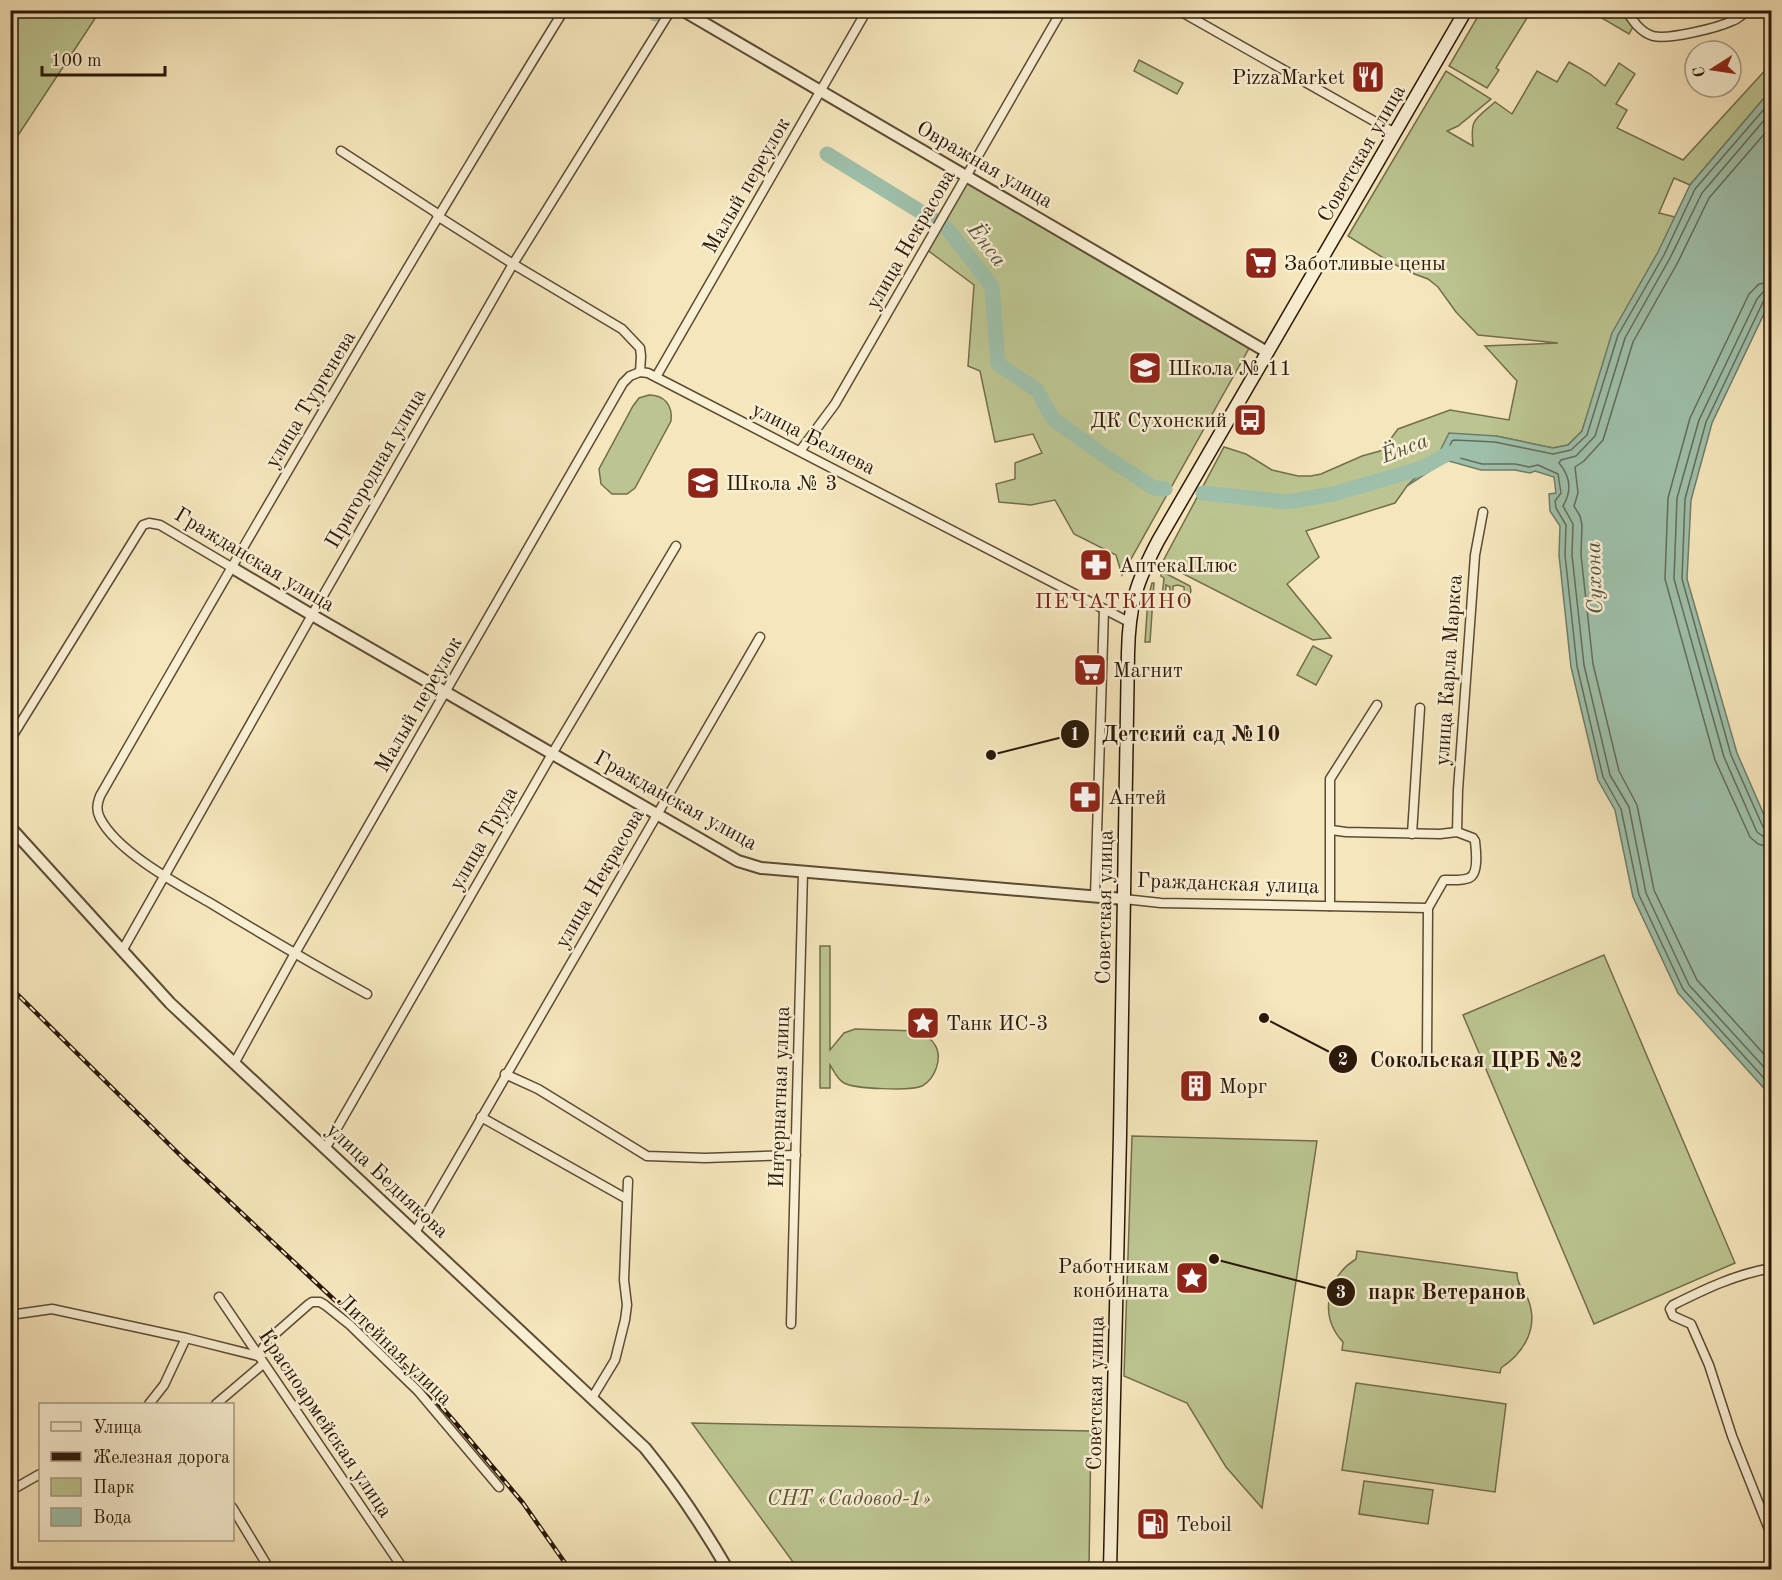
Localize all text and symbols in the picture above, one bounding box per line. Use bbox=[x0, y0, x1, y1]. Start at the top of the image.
scale bar bbox=[42, 39, 165, 77]
north arrow bbox=[1683, 39, 1743, 99]
text: 100 m bbox=[51, 52, 102, 70]
restaurant icon: PizzaMarket bbox=[1350, 59, 1386, 95]
text: С bbox=[1691, 65, 1709, 79]
place label: PizzaMarket bbox=[1232, 68, 1345, 89]
street label: Советская улица bbox=[1315, 81, 1410, 226]
street label: Малый переулок bbox=[700, 114, 795, 257]
street label: Овражная улица bbox=[913, 118, 1056, 213]
street label: улица Некрасова bbox=[863, 166, 960, 313]
water label: Ёнса bbox=[962, 217, 1013, 271]
supermarket icon: Заботливые цены bbox=[1243, 245, 1279, 281]
place label: Заботливые цены bbox=[1284, 254, 1446, 275]
street label: улица Тургенева bbox=[262, 328, 360, 472]
school or university icon: Школа № 11 bbox=[1127, 350, 1163, 386]
place label: Школа № 11 bbox=[1168, 359, 1292, 380]
street label: Пригородная улица bbox=[322, 385, 431, 552]
street label: улица Беляева bbox=[748, 399, 879, 480]
bus stop icon: ДК Сухонский bbox=[1232, 402, 1268, 438]
place label: ДК Сухонский bbox=[1090, 411, 1227, 432]
water label: Ёнса bbox=[1376, 427, 1432, 468]
school or university icon: Школа № 3 bbox=[685, 465, 721, 501]
place label: Школа № 3 bbox=[726, 474, 837, 495]
street label: Гражданская улица bbox=[170, 504, 338, 616]
water label: Сухона bbox=[1583, 541, 1607, 615]
pharmacy icon: АптекаПлюс bbox=[1078, 547, 1114, 583]
place label: АптекаПлюс bbox=[1119, 556, 1237, 577]
street label: улица Карла Маркса bbox=[1432, 574, 1467, 767]
district label: ПЕЧАТКИНО bbox=[1035, 591, 1193, 613]
street label: Малый переулок bbox=[372, 633, 467, 776]
supermarket icon: Магнит bbox=[1072, 652, 1108, 688]
place label: Магнит bbox=[1113, 661, 1183, 682]
callout: Детский сад №10 bbox=[1060, 714, 1292, 754]
text: Детский сад №10 bbox=[1102, 724, 1280, 746]
text: 1 bbox=[1070, 726, 1080, 744]
street label: Гражданская улица bbox=[590, 748, 760, 855]
pharmacy icon: Антей bbox=[1067, 779, 1103, 815]
street label: улица Труда bbox=[446, 783, 522, 894]
place label: Антей bbox=[1108, 788, 1166, 809]
street label: улица Некрасова bbox=[552, 805, 649, 952]
street label: Советская улица bbox=[1094, 829, 1117, 985]
street label: Гражданская улица bbox=[1136, 871, 1320, 898]
place icon: Танк ИС-3 bbox=[905, 1005, 941, 1041]
street label: Интернатная улица bbox=[767, 1006, 794, 1189]
place label: Танк ИС-3 bbox=[946, 1014, 1048, 1035]
callout: Сокольская ЦРБ №2 bbox=[1328, 1039, 1594, 1079]
text: Сокольская ЦРБ №2 bbox=[1370, 1050, 1582, 1072]
text: 2 bbox=[1338, 1051, 1348, 1069]
building icon: Морг bbox=[1178, 1068, 1214, 1104]
place label: Морг bbox=[1219, 1077, 1267, 1098]
street label: улица Беднякова bbox=[322, 1119, 452, 1243]
place label: Работникам конбината bbox=[1058, 1257, 1169, 1302]
place icon: Работникам конбината bbox=[1174, 1260, 1210, 1296]
callout: парк Ветеранов bbox=[1326, 1272, 1538, 1312]
text: парк Ветеранов bbox=[1368, 1282, 1526, 1304]
text: 3 bbox=[1336, 1284, 1346, 1302]
street label: Литейная улица bbox=[332, 1290, 456, 1410]
street label: Советская улица bbox=[1085, 1315, 1108, 1471]
street label: Красноармейская улица bbox=[254, 1326, 396, 1522]
legend bbox=[39, 1403, 234, 1541]
text: Улица bbox=[93, 1419, 142, 1437]
text: Железная дорога bbox=[93, 1449, 230, 1467]
text: Парк bbox=[93, 1479, 134, 1497]
park label: СНТ «Садовод-1» bbox=[767, 1489, 931, 1510]
fuel station icon: Teboil bbox=[1135, 1506, 1171, 1542]
text: Вода bbox=[93, 1509, 132, 1527]
place label: Teboil bbox=[1176, 1515, 1232, 1536]

